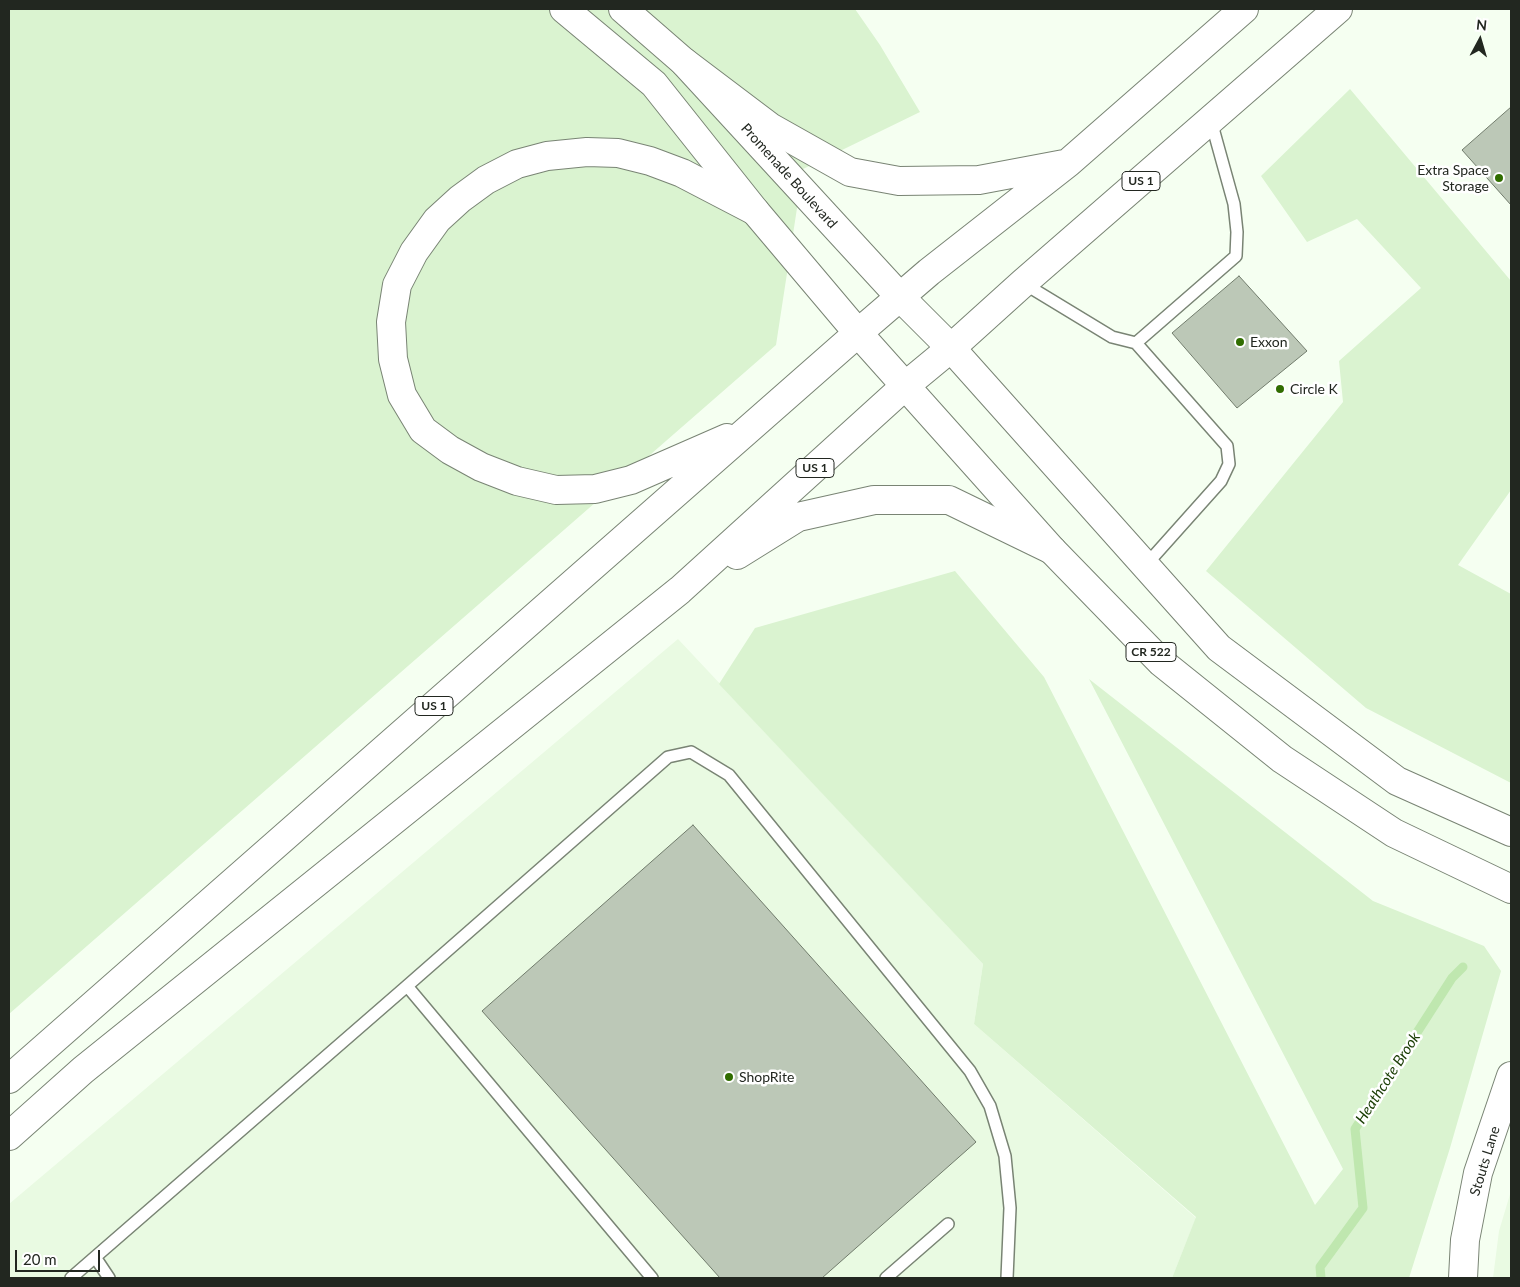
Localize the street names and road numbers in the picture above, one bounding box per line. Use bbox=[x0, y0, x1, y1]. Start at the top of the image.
street label: Promenade Boulevard bbox=[737, 120, 841, 232]
road number: US 1 bbox=[1122, 172, 1160, 190]
road number: US 1 bbox=[796, 458, 834, 478]
road number: CR 522 bbox=[1126, 642, 1176, 662]
road number: US 1 bbox=[415, 696, 453, 716]
street label: Stouts Lane bbox=[1466, 1124, 1504, 1198]

